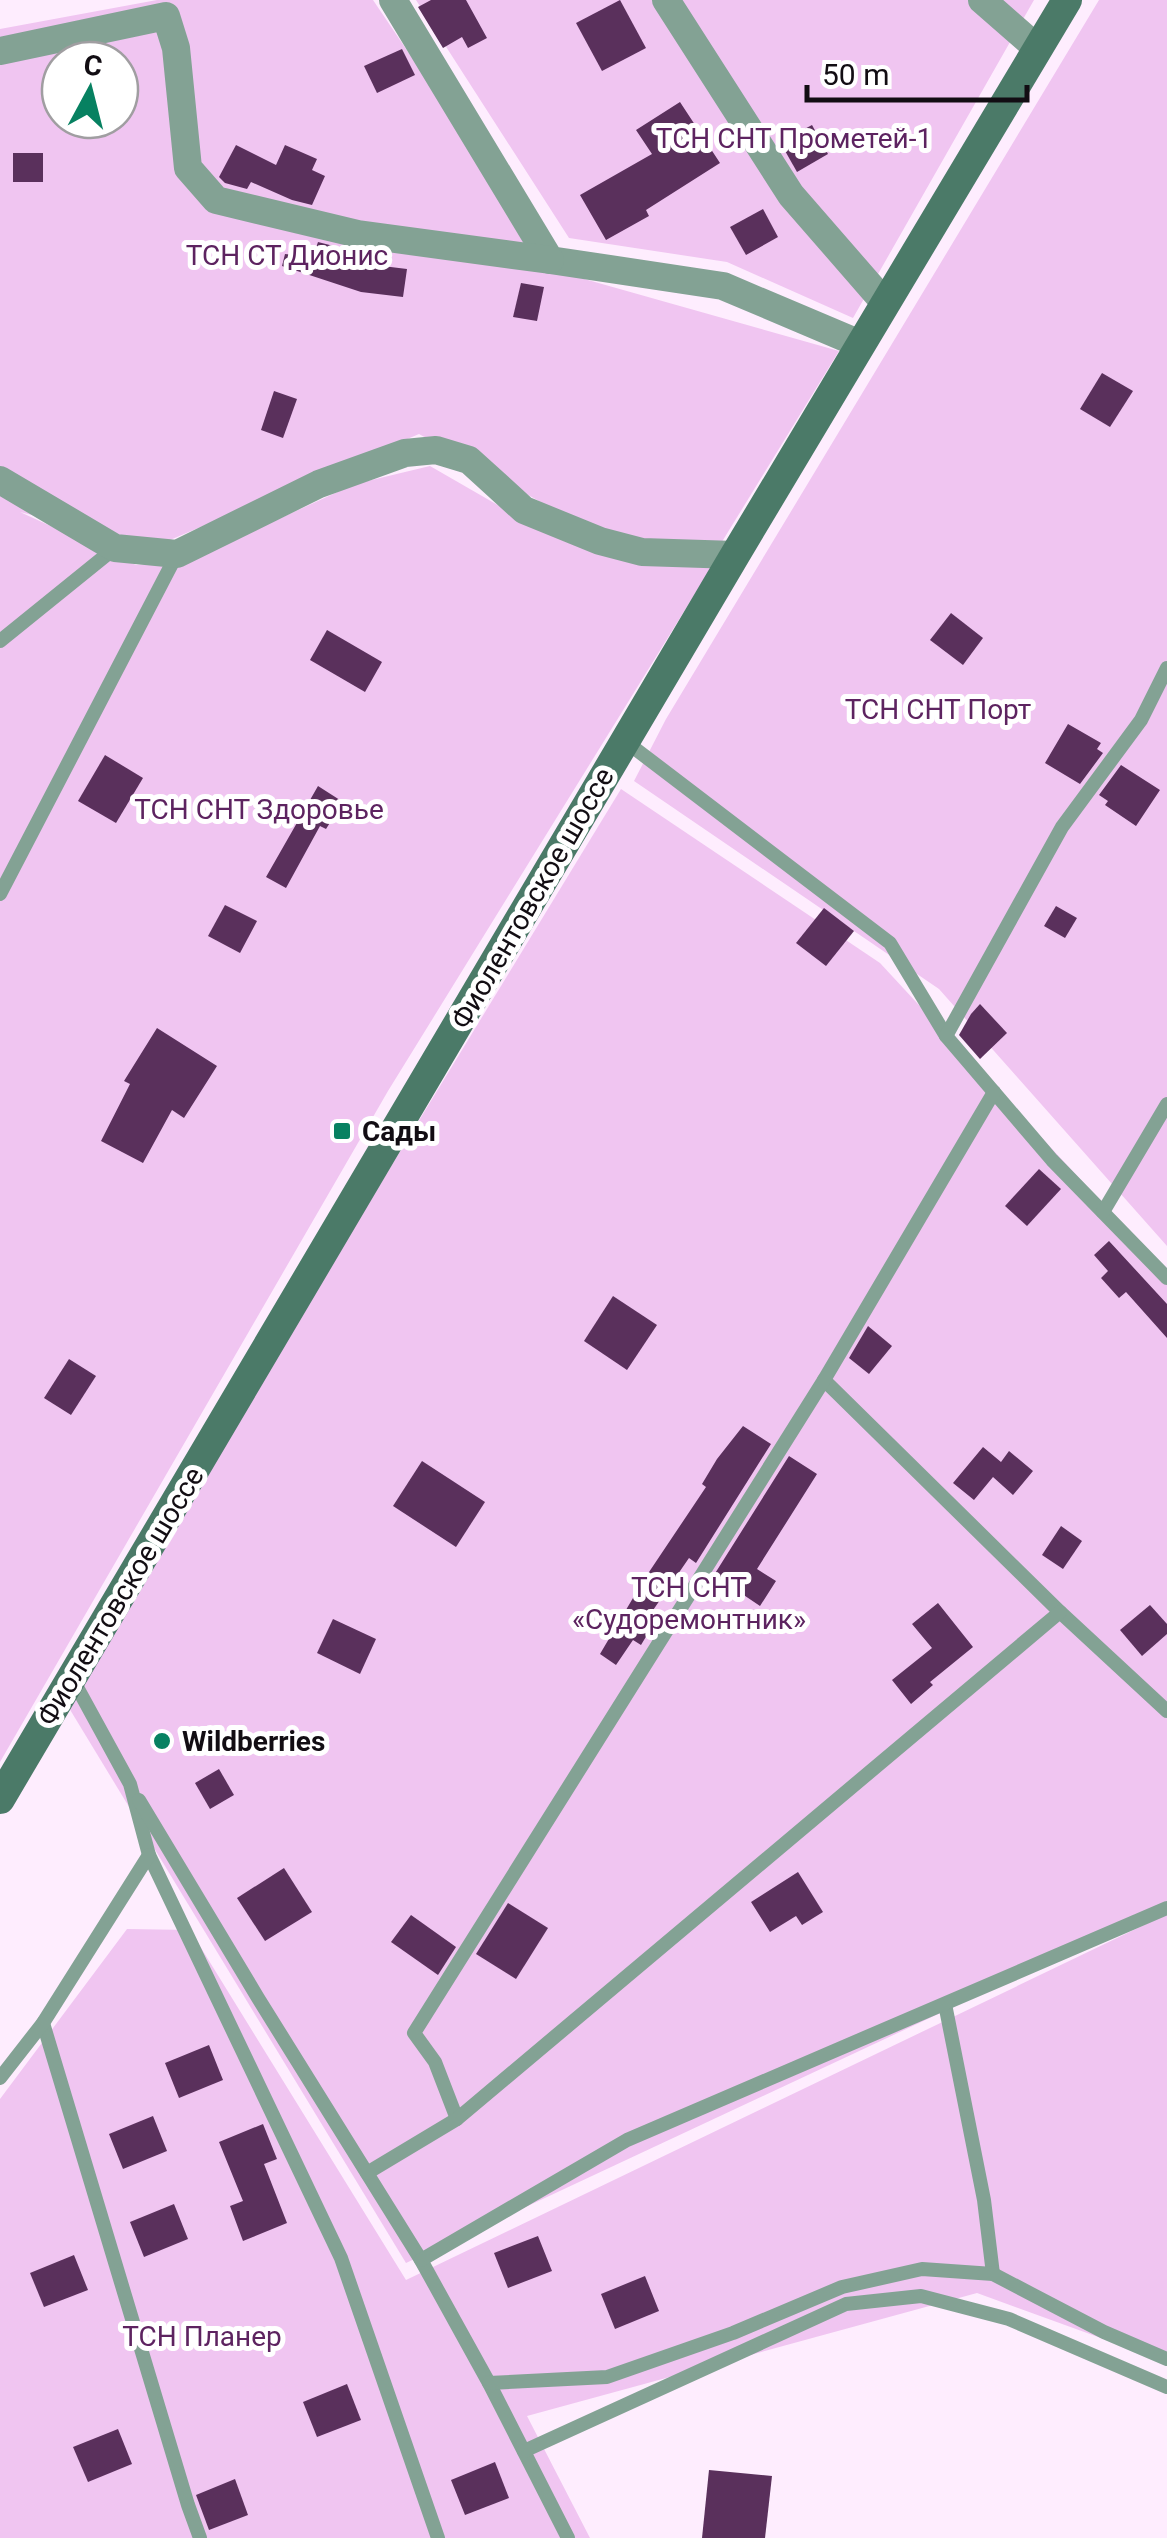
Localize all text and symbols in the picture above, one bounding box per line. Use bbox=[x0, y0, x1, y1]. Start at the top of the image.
north arrow bbox=[40, 40, 140, 140]
scale bar bbox=[807, 40, 1027, 102]
text: С bbox=[82, 48, 104, 83]
text: 50 m bbox=[822, 57, 889, 92]
park label: ТСН СНТ Прометей-1 bbox=[656, 122, 932, 155]
park label: ТСН СТ Дионис bbox=[186, 239, 388, 272]
park label: ТСН СНТ Порт bbox=[845, 693, 1031, 726]
street label: Фиолентовское шоссе bbox=[444, 762, 621, 1035]
park label: ТСН СНТ Здоровье bbox=[134, 793, 384, 826]
place label: Сады bbox=[362, 1115, 436, 1148]
marker: Сады bbox=[331, 1120, 353, 1142]
street label: Фиолентовское шоссе bbox=[30, 1461, 211, 1731]
park label: ТСН СНТ «Судоремонтник» bbox=[572, 1571, 806, 1636]
place label: Wildberries bbox=[182, 1725, 325, 1758]
marker: Wildberries bbox=[151, 1730, 173, 1752]
park label: ТСН Планер bbox=[122, 2320, 282, 2353]

